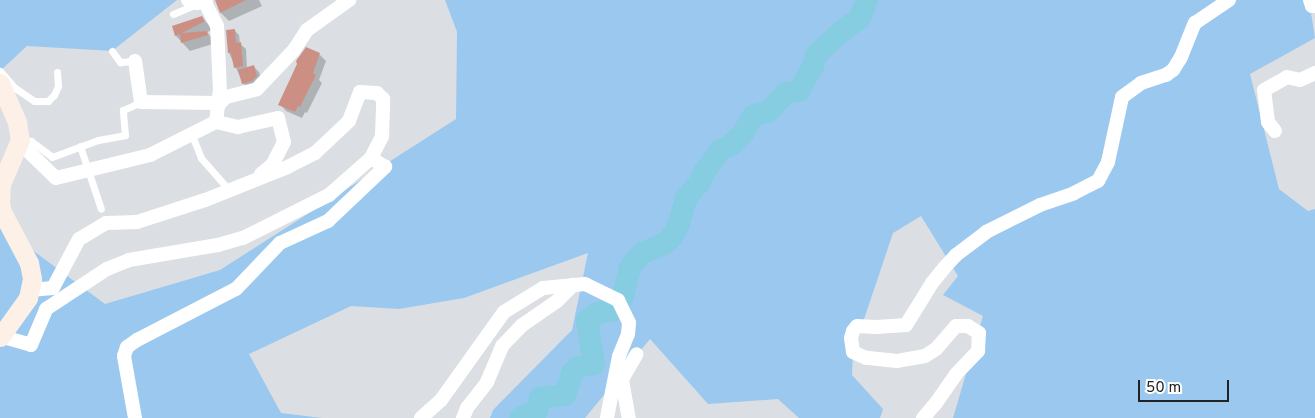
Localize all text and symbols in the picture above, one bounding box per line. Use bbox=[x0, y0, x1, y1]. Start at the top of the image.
scale bar bbox=[1140, 370, 1231, 402]
text: 50 m bbox=[1146, 379, 1181, 398]

